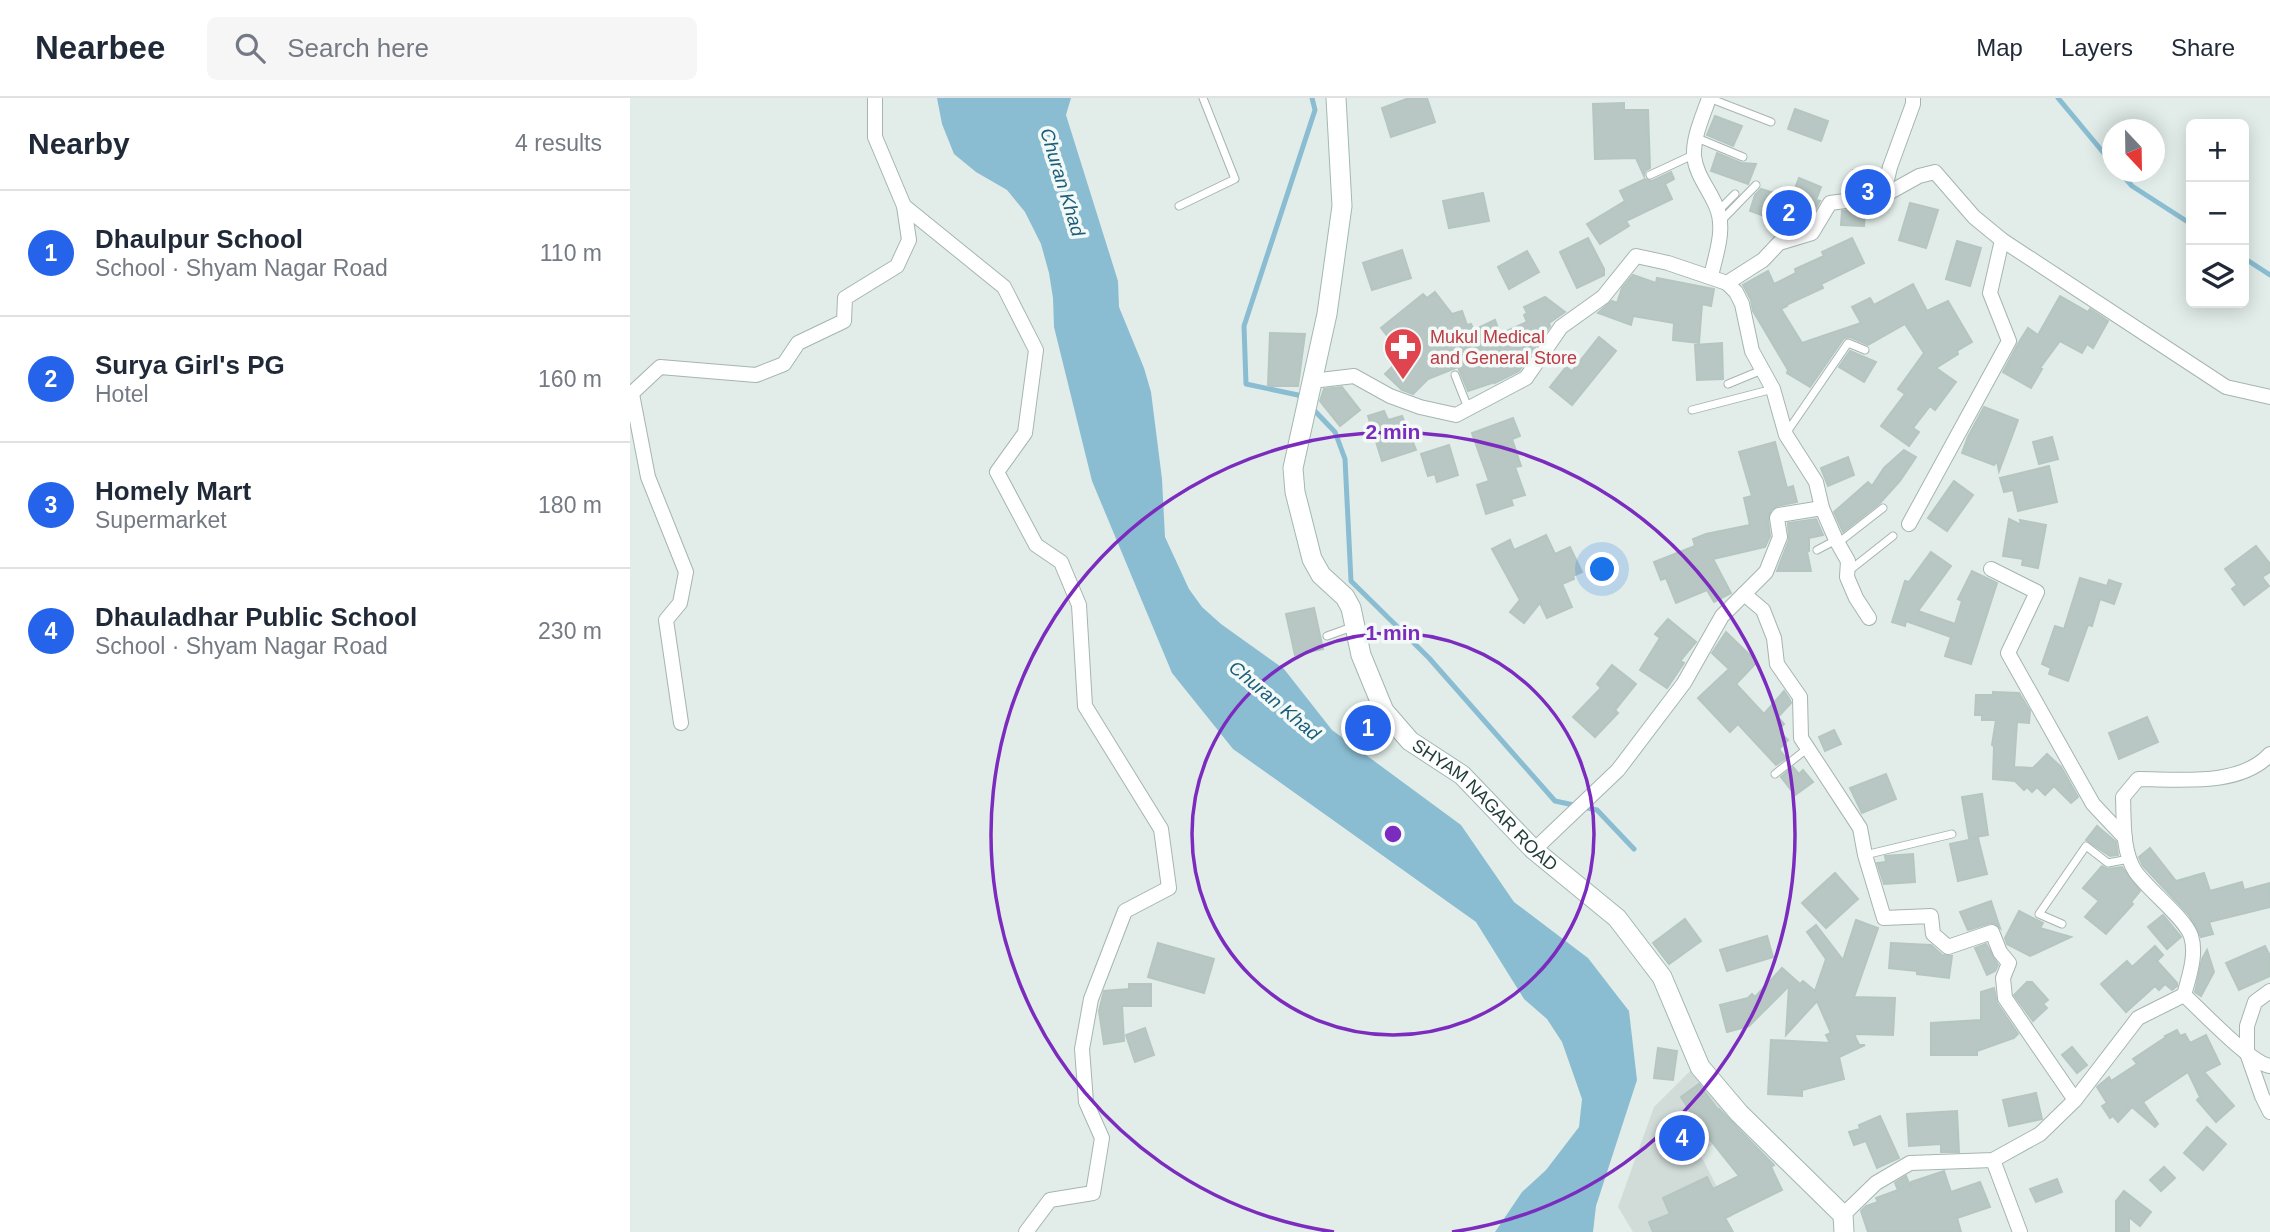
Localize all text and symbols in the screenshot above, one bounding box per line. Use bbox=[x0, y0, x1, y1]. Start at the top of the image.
search box bbox=[207, 17, 697, 80]
text: Nearbee bbox=[35, 29, 165, 66]
icon: search bbox=[231, 29, 269, 67]
text: Search here bbox=[287, 33, 429, 63]
text: Map bbox=[1976, 34, 2023, 61]
text: Layers bbox=[2061, 34, 2133, 61]
text: Share bbox=[2171, 34, 2235, 61]
north arrow bbox=[2102, 119, 2165, 182]
map controls bbox=[2186, 119, 2249, 308]
button: + bbox=[2186, 119, 2249, 182]
water label: Churan Khad bbox=[1036, 126, 1089, 240]
text: Nearby bbox=[28, 127, 130, 160]
text: 4 results bbox=[515, 130, 602, 156]
pin: 3 bbox=[1845, 166, 1891, 218]
button: − bbox=[2186, 182, 2249, 245]
pin: 2 bbox=[1766, 187, 1812, 239]
text: Dhaulpur School bbox=[95, 224, 303, 254]
text: 1 bbox=[45, 240, 57, 266]
text: 110 m bbox=[540, 240, 602, 266]
button: layers bbox=[2186, 245, 2249, 308]
text: School · Shyam Nagar Road bbox=[95, 255, 388, 281]
pharmacy icon: Mukul Medical and General Store bbox=[1382, 326, 1424, 381]
place label: Mukul Medical and General Store bbox=[1430, 327, 1577, 368]
text: Surya Girl's PG bbox=[95, 350, 285, 380]
text: 2 bbox=[45, 366, 57, 392]
text: 160 m bbox=[538, 366, 602, 392]
text: Hotel bbox=[95, 381, 149, 407]
text: 2 min bbox=[1366, 420, 1420, 443]
text: Homely Mart bbox=[95, 476, 251, 506]
text: 3 bbox=[45, 492, 57, 518]
text: 180 m bbox=[538, 492, 602, 518]
text: Supermarket bbox=[95, 507, 227, 533]
your location bbox=[1585, 552, 1619, 586]
text: Dhauladhar Public School bbox=[95, 602, 417, 632]
text: 4 bbox=[45, 618, 57, 644]
text: 230 m bbox=[538, 618, 602, 644]
text: 1 min bbox=[1366, 621, 1420, 644]
text: School · Shyam Nagar Road bbox=[95, 633, 388, 659]
water label: Churan Khad bbox=[1225, 656, 1325, 745]
pin: 1 bbox=[1345, 702, 1391, 754]
street label: SHYAM NAGAR ROAD bbox=[1408, 735, 1562, 875]
centre of rings bbox=[1381, 822, 1405, 846]
pin: 4 bbox=[1659, 1112, 1705, 1164]

